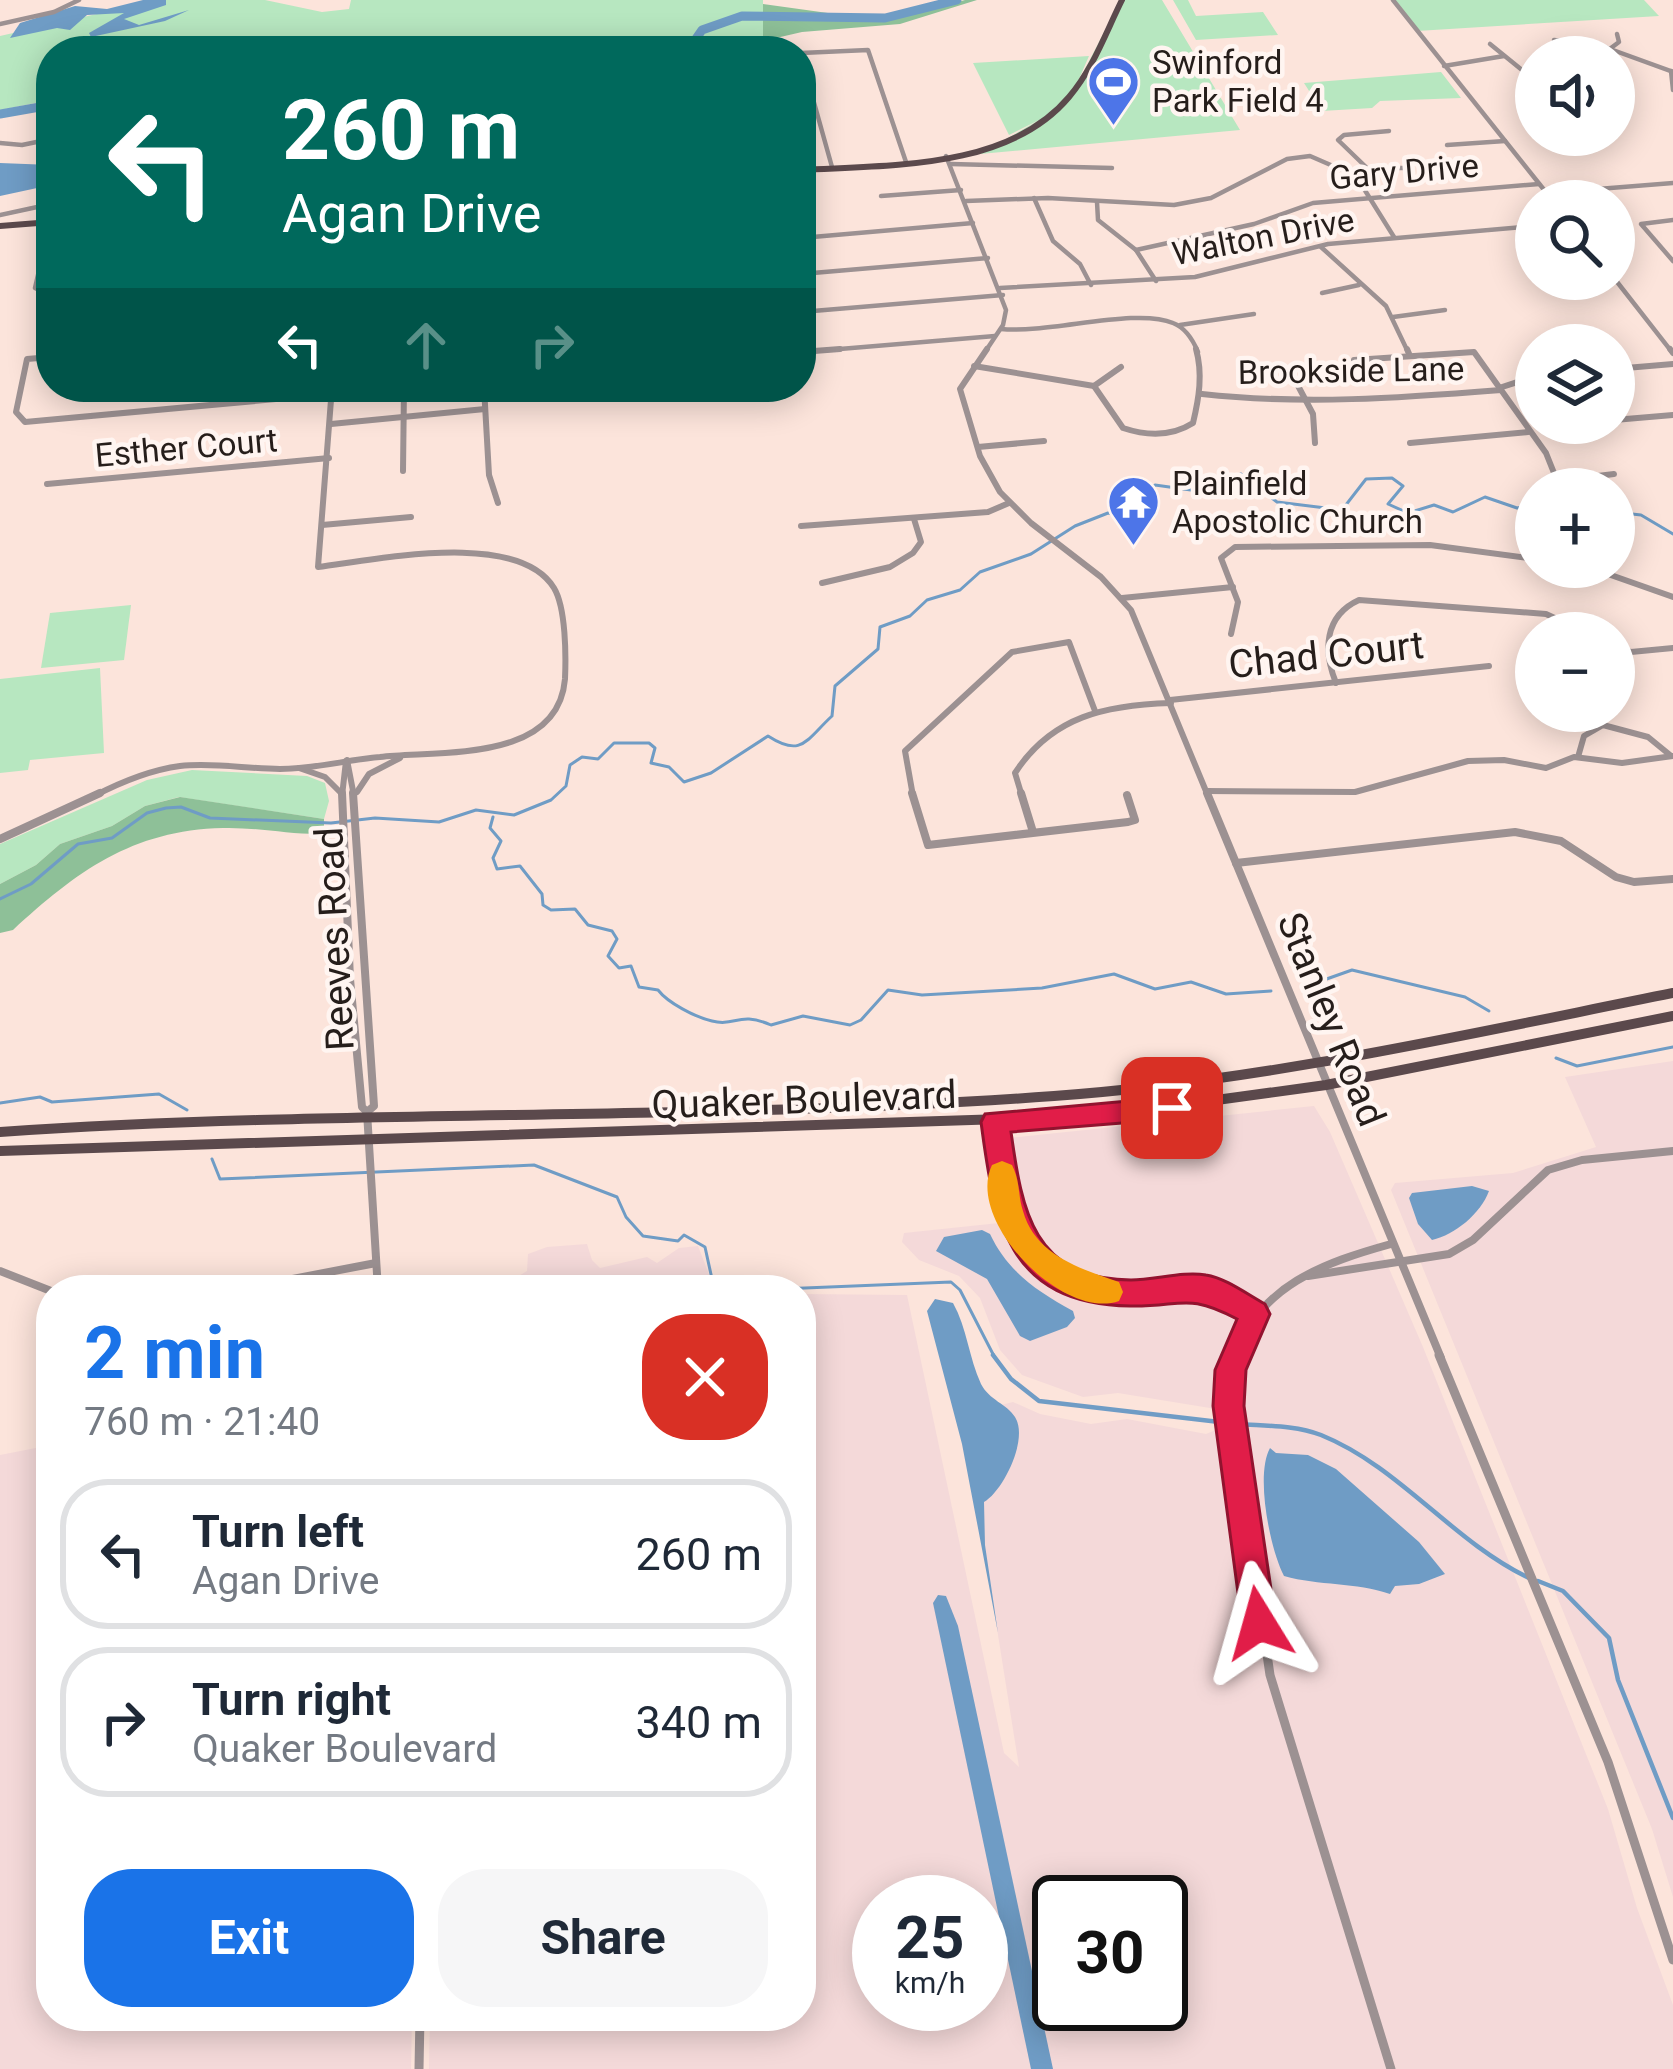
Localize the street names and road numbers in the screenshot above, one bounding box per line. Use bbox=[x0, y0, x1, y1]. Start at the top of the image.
street label: Gary Drive bbox=[1328, 146, 1480, 197]
street label: Walton Drive bbox=[1169, 200, 1357, 273]
street label: Brookside Lane bbox=[1237, 349, 1465, 392]
street label: Esther Court bbox=[93, 420, 279, 475]
street label: Chad Court bbox=[1226, 622, 1426, 688]
street label: Reeves Road bbox=[306, 826, 364, 1052]
street label: Stanley Road bbox=[1267, 906, 1395, 1133]
street label: Quaker Boulevard bbox=[651, 1072, 957, 1128]

